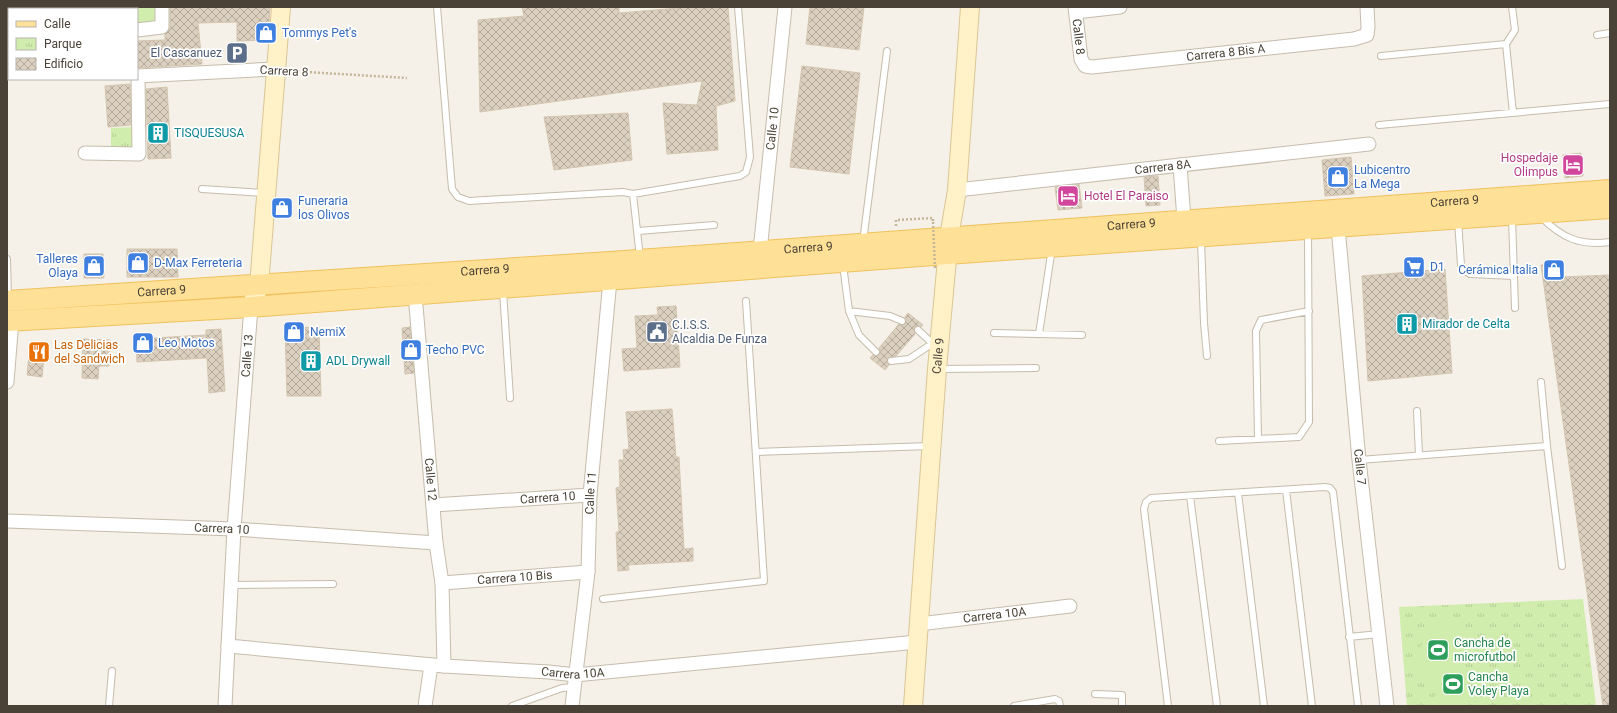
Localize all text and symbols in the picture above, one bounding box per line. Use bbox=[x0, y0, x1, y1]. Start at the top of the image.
legend bbox=[8, 8, 138, 80]
text: Calle bbox=[44, 17, 71, 31]
street label: Calle 8 bbox=[1069, 18, 1088, 56]
shop icon: Tommys Pet's bbox=[253, 20, 279, 46]
place label: Tommys Pet's bbox=[282, 26, 357, 40]
text: Parque bbox=[44, 37, 82, 51]
parking icon: El Cascanuez bbox=[224, 40, 250, 66]
street label: Carrera 8 Bis A bbox=[1186, 42, 1266, 64]
place label: El Cascanuez bbox=[150, 46, 222, 60]
text: Edificio bbox=[44, 57, 83, 71]
street label: Carrera 8 bbox=[259, 63, 309, 79]
street label: Calle 10 bbox=[763, 106, 782, 151]
building icon: TISQUESUSA bbox=[145, 120, 171, 146]
place label: TISQUESUSA bbox=[174, 126, 244, 140]
place label: Hospedaje Olimpus bbox=[1501, 151, 1558, 179]
hotel icon: Hospedaje Olimpus bbox=[1560, 152, 1586, 178]
street label: Carrera 8A bbox=[1134, 157, 1192, 177]
place label: Lubicentro La Mega bbox=[1354, 163, 1411, 191]
shop icon: Lubicentro La Mega bbox=[1325, 164, 1351, 190]
hotel icon: Hotel El Paraiso bbox=[1055, 183, 1081, 209]
place label: Hotel El Paraiso bbox=[1084, 189, 1169, 203]
street label: Carrera 9 bbox=[1430, 192, 1479, 210]
place label: Funeraria los Olivos bbox=[298, 194, 350, 222]
shop icon: Funeraria los Olivos bbox=[269, 195, 295, 221]
street label: Carrera 9 bbox=[1107, 216, 1156, 233]
street label: Carrera 9 bbox=[783, 239, 833, 256]
shop icon: D-Max Ferreteria bbox=[125, 250, 151, 276]
place label: Talleres Olaya bbox=[36, 252, 78, 280]
shop icon: Talleres Olaya bbox=[81, 253, 107, 279]
supermarket icon: D1 bbox=[1401, 254, 1427, 280]
place label: D-Max Ferreteria bbox=[154, 256, 242, 270]
shop icon: Cerámica Italia bbox=[1541, 257, 1567, 283]
place label: D1 bbox=[1430, 260, 1445, 274]
street label: Carrera 9 bbox=[460, 262, 510, 279]
place label: Cerámica Italia bbox=[1458, 263, 1538, 277]
street label: Carrera 9 bbox=[137, 282, 187, 300]
building icon: Mirador de Celta bbox=[1394, 311, 1420, 337]
place label: Mirador de Celta bbox=[1422, 317, 1510, 331]
place label: C.I.S.S. Alcaldia De Funza bbox=[672, 318, 767, 346]
shop icon: NemiX bbox=[281, 319, 307, 345]
public building icon: C.I.S.S. Alcaldia De Funza bbox=[644, 319, 670, 345]
place label: NemiX bbox=[310, 325, 346, 339]
shop icon: Leo Motos bbox=[130, 330, 156, 356]
street label: Calle 13 bbox=[239, 334, 256, 378]
place label: Leo Motos bbox=[158, 336, 215, 350]
shop icon: Techo PVC bbox=[398, 337, 424, 363]
street label: Calle 9 bbox=[930, 337, 947, 374]
place label: Las Delicias del Sandwich bbox=[54, 338, 125, 366]
restaurant icon: Las Delicias del Sandwich bbox=[26, 339, 52, 365]
place label: Techo PVC bbox=[426, 343, 485, 357]
building icon: ADL Drywall bbox=[298, 348, 324, 374]
place label: ADL Drywall bbox=[326, 354, 390, 368]
street label: Calle 7 bbox=[1351, 448, 1369, 486]
street label: Calle 12 bbox=[422, 457, 439, 502]
street label: Calle 11 bbox=[582, 471, 599, 515]
street label: Carrera 10 bbox=[520, 489, 576, 506]
street label: Carrera 10 bbox=[194, 521, 250, 537]
street label: Carrera 10 Bis bbox=[477, 568, 553, 587]
street label: Carrera 10A bbox=[962, 604, 1027, 626]
place label: Cancha de microfutbol bbox=[1454, 636, 1516, 664]
sports icon: Cancha de microfutbol bbox=[1425, 637, 1451, 663]
street label: Carrera 10A bbox=[541, 665, 605, 682]
place label: Cancha Voley Playa bbox=[1468, 670, 1529, 698]
sports icon: Cancha Voley Playa bbox=[1440, 671, 1466, 697]

